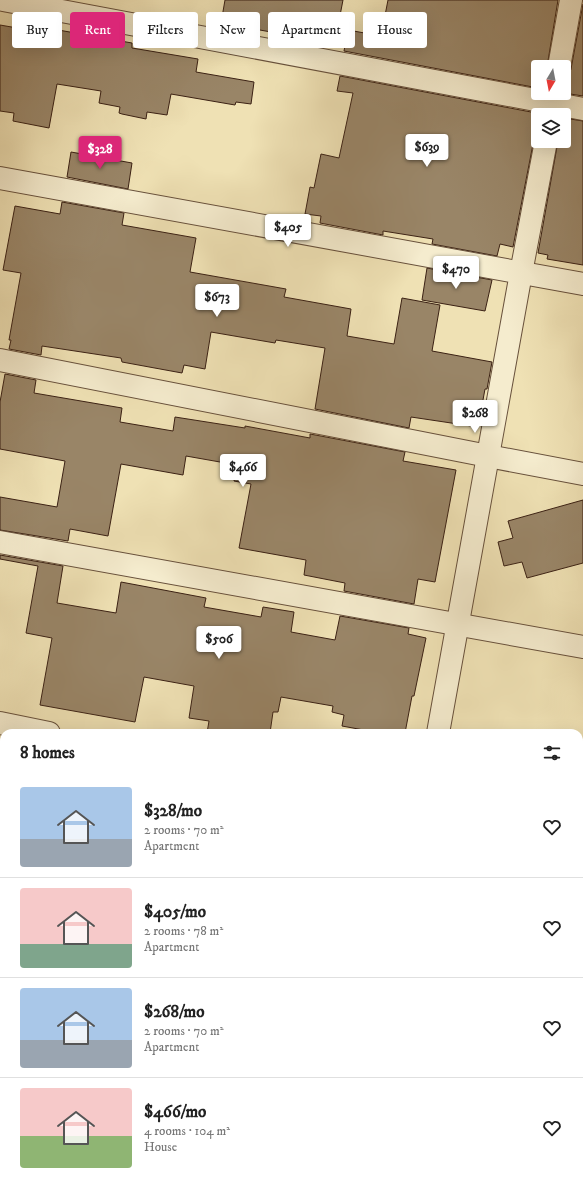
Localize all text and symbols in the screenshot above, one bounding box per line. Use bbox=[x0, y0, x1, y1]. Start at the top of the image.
chip: Buy bbox=[12, 12, 62, 48]
chip: Rent bbox=[70, 12, 125, 48]
chip: Filters bbox=[133, 12, 198, 48]
chip: New bbox=[206, 12, 260, 48]
chip: Apartment bbox=[268, 12, 355, 48]
chip: House bbox=[363, 12, 427, 48]
north arrow bbox=[531, 60, 571, 100]
map controls bbox=[531, 60, 571, 148]
button: layers bbox=[531, 108, 571, 148]
pin: $639 bbox=[403, 134, 451, 168]
pin: $328 bbox=[76, 136, 124, 170]
text: $639 bbox=[414, 139, 440, 155]
text: $328 bbox=[88, 141, 112, 157]
pin: $405 bbox=[264, 214, 312, 248]
text: $405 bbox=[274, 219, 302, 235]
pin: $470 bbox=[432, 256, 480, 290]
text: $470 bbox=[442, 261, 470, 277]
pin: $673 bbox=[193, 284, 241, 318]
text: $673 bbox=[204, 289, 230, 305]
pin: $268 bbox=[451, 400, 499, 434]
text: $268 bbox=[462, 405, 488, 421]
pin: $466 bbox=[219, 454, 267, 488]
text: $466 bbox=[229, 459, 257, 475]
pin: $506 bbox=[195, 626, 243, 660]
text: $506 bbox=[205, 631, 233, 647]
text: 8 homes bbox=[20, 742, 75, 764]
icon: filters bbox=[541, 742, 563, 764]
text: $328/mo bbox=[144, 800, 202, 822]
icon: home bbox=[52, 803, 100, 851]
icon: heart bbox=[541, 816, 563, 838]
text: 2 rooms · 70 m² bbox=[144, 822, 224, 838]
text: Apartment bbox=[144, 838, 199, 854]
text: $405/mo bbox=[144, 901, 206, 923]
icon: home bbox=[52, 904, 100, 952]
icon: heart bbox=[541, 917, 563, 939]
text: 2 rooms · 78 m² bbox=[144, 923, 223, 939]
text: Apartment bbox=[144, 939, 199, 955]
text: $268/mo bbox=[144, 1001, 205, 1023]
icon: home bbox=[52, 1004, 100, 1052]
icon: heart bbox=[541, 1017, 563, 1039]
text: 2 rooms · 70 m² bbox=[144, 1023, 224, 1039]
text: Apartment bbox=[144, 1039, 199, 1055]
text: $466/mo bbox=[144, 1101, 206, 1123]
icon: home bbox=[52, 1104, 100, 1152]
icon: heart bbox=[541, 1117, 563, 1139]
text: 4 rooms · 104 m² bbox=[144, 1123, 230, 1139]
text: House bbox=[144, 1139, 177, 1155]

